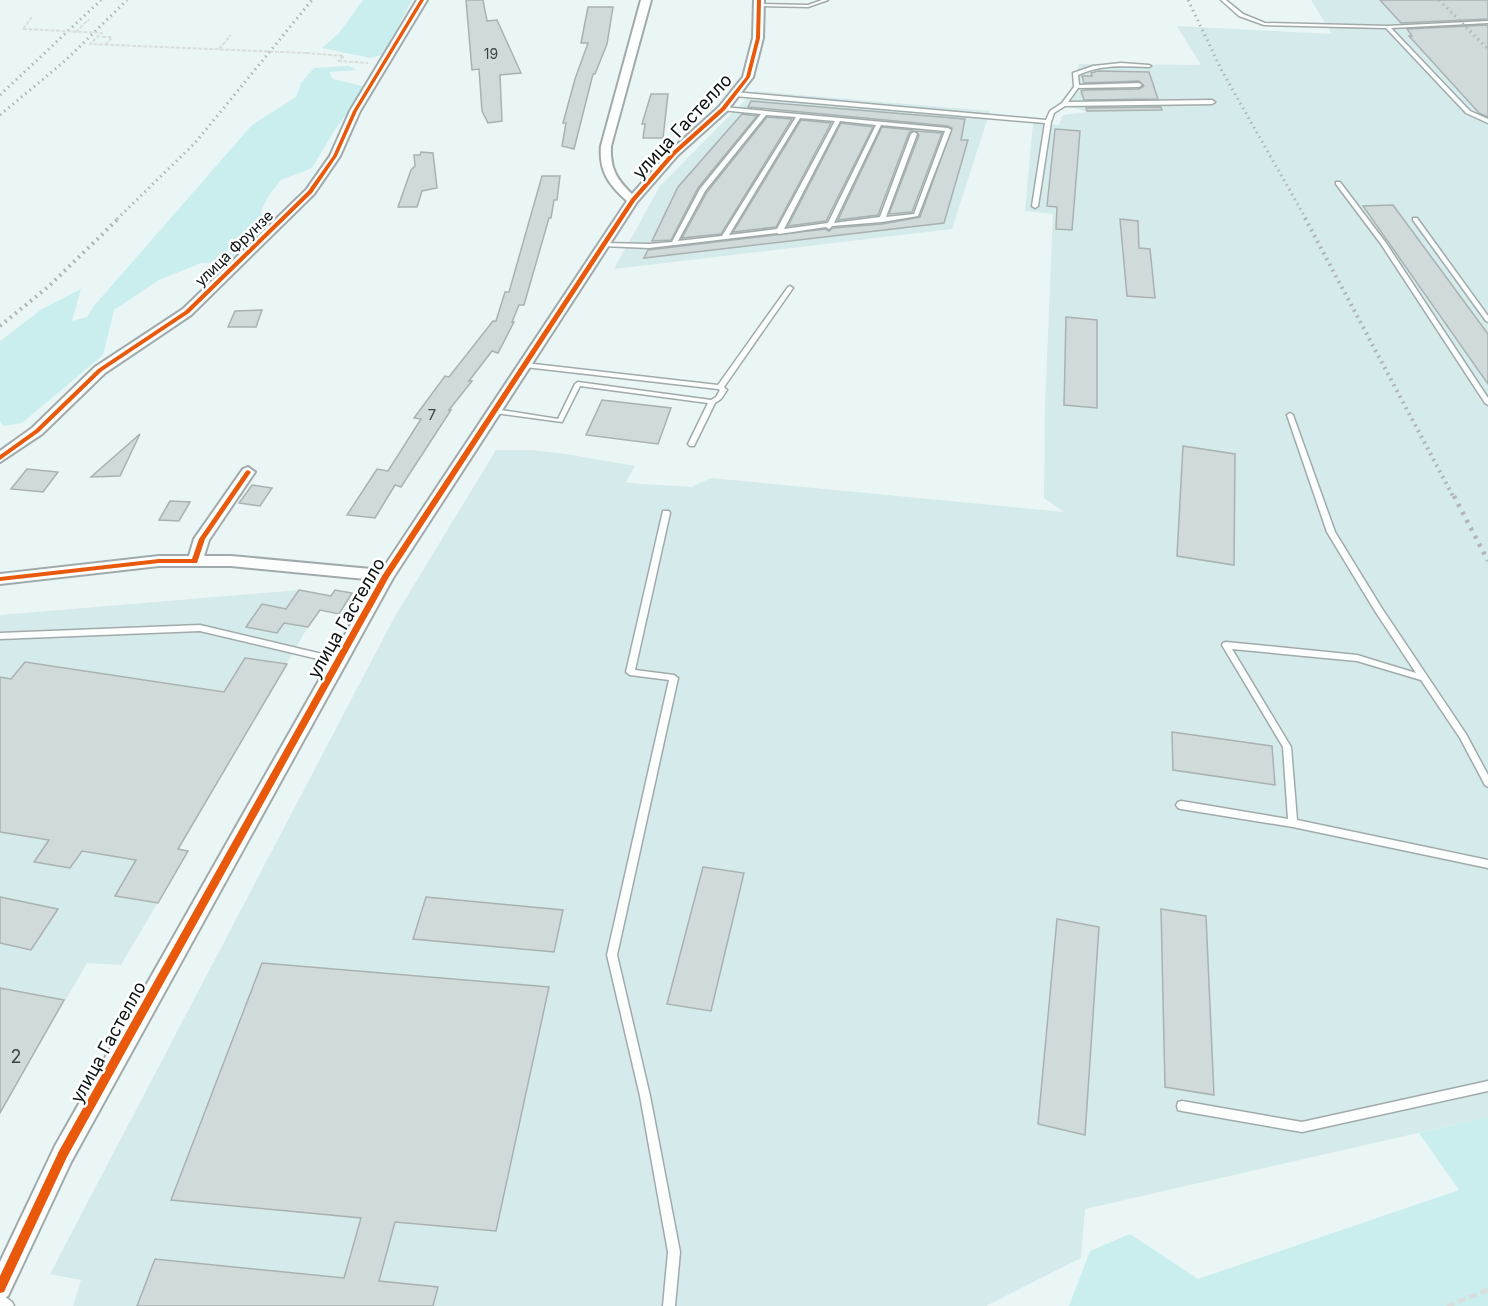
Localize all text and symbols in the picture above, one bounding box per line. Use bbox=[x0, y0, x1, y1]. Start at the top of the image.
house number: 19 bbox=[484, 45, 498, 62]
street label: улица Гастелло bbox=[628, 69, 736, 183]
street label: улица Фрунзе bbox=[191, 206, 277, 290]
house number: 7 bbox=[428, 405, 436, 424]
street label: улица Гастелло bbox=[303, 554, 389, 682]
street label: улица Гастелло bbox=[66, 978, 150, 1106]
house number: 2 bbox=[11, 1046, 21, 1067]

